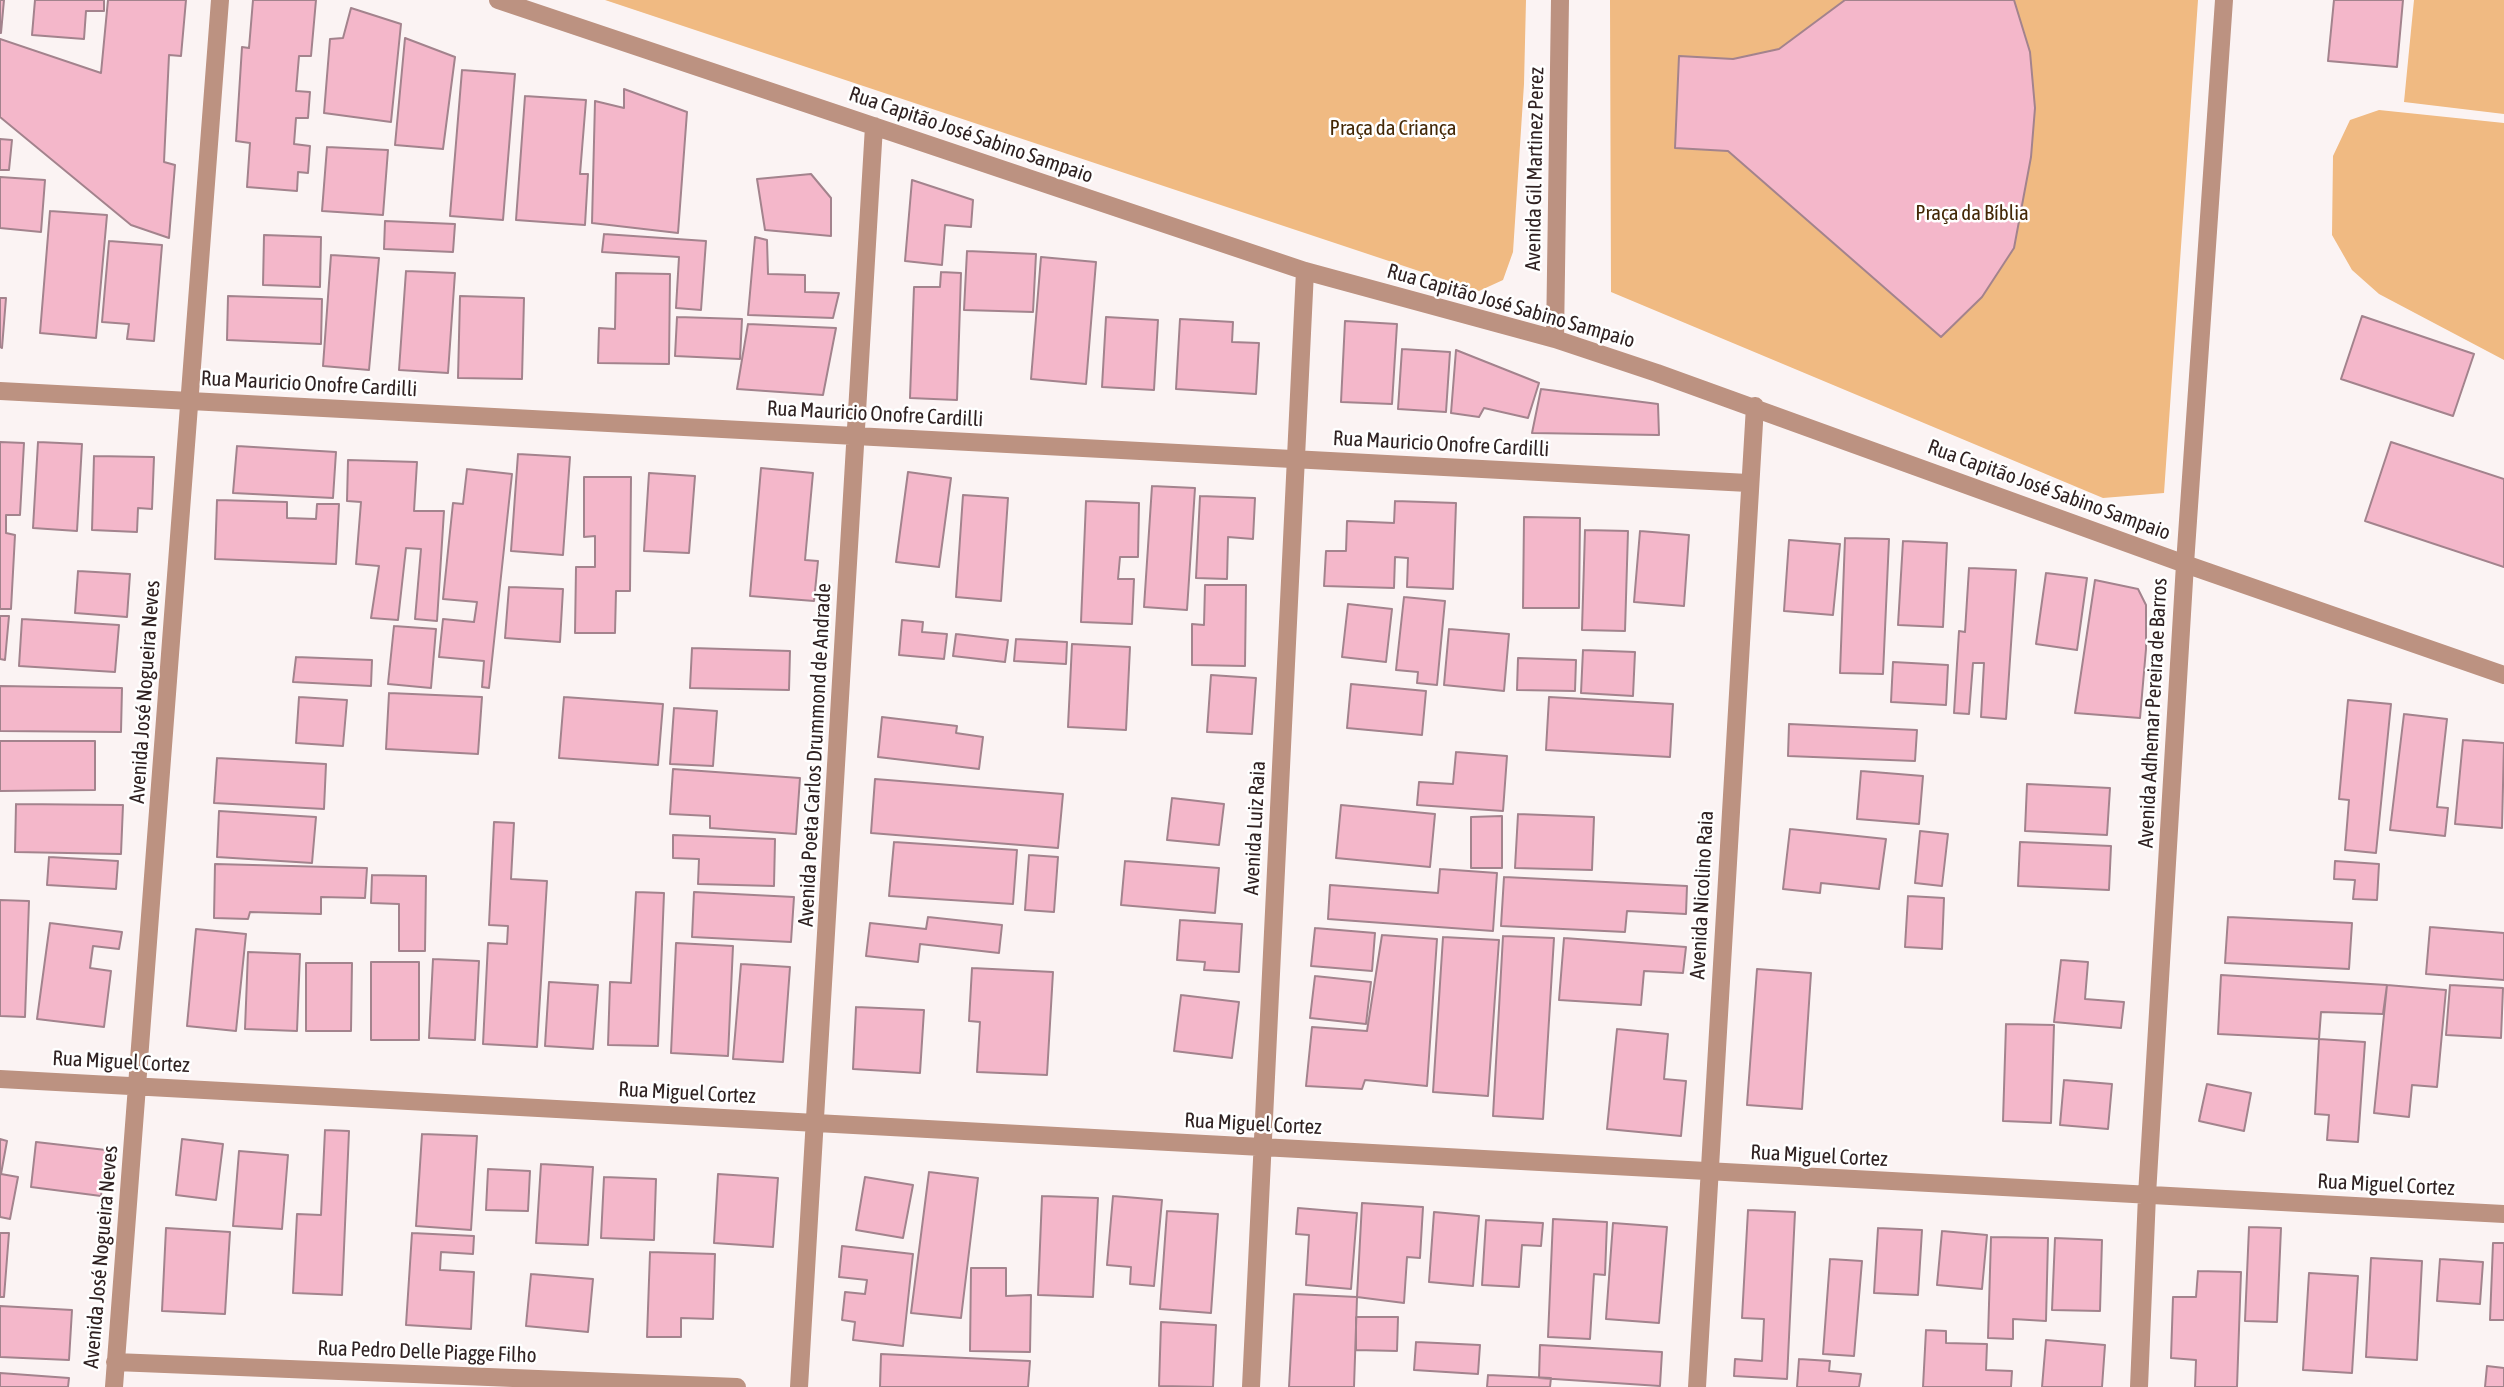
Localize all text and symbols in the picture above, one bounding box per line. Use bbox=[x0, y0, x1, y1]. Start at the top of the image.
street label: Avenida Gil Martinez Perez bbox=[1521, 67, 1549, 271]
street label: Rua Capitão José Sabino Sampaio bbox=[846, 81, 1096, 189]
park label: Praça da Criança bbox=[1330, 115, 1456, 141]
park label: Praça da Bíblia bbox=[1915, 200, 2029, 226]
street label: Rua Capitão José Sabino Sampaio bbox=[1384, 259, 1638, 353]
street label: Rua Mauricio Onofre Cardilli bbox=[200, 366, 418, 402]
street label: Rua Mauricio Onofre Cardilli bbox=[766, 396, 984, 432]
street label: Rua Mauricio Onofre Cardilli bbox=[1332, 426, 1550, 462]
street label: Rua Capitão José Sabino Sampaio bbox=[1924, 434, 2174, 546]
street label: Avenida Adhemar Pereira de Barros bbox=[2133, 577, 2173, 849]
street label: Avenida José Nogueira Neves bbox=[125, 580, 165, 804]
street label: Avenida Poeta Carlos Drummond de Andrade bbox=[793, 583, 837, 927]
street label: Avenida Luiz Raia bbox=[1239, 760, 1271, 896]
street label: Avenida Nicolino Raia bbox=[1685, 810, 1719, 980]
street label: Rua Miguel Cortez bbox=[52, 1046, 190, 1078]
street label: Rua Miguel Cortez bbox=[618, 1077, 756, 1109]
street label: Rua Miguel Cortez bbox=[1184, 1108, 1322, 1140]
street label: Rua Miguel Cortez bbox=[1750, 1140, 1888, 1172]
street label: Avenida José Nogueira Neves bbox=[79, 1145, 123, 1369]
street label: Rua Miguel Cortez bbox=[2317, 1169, 2455, 1201]
street label: Rua Pedro Delle Piagge Filho bbox=[317, 1336, 537, 1368]

